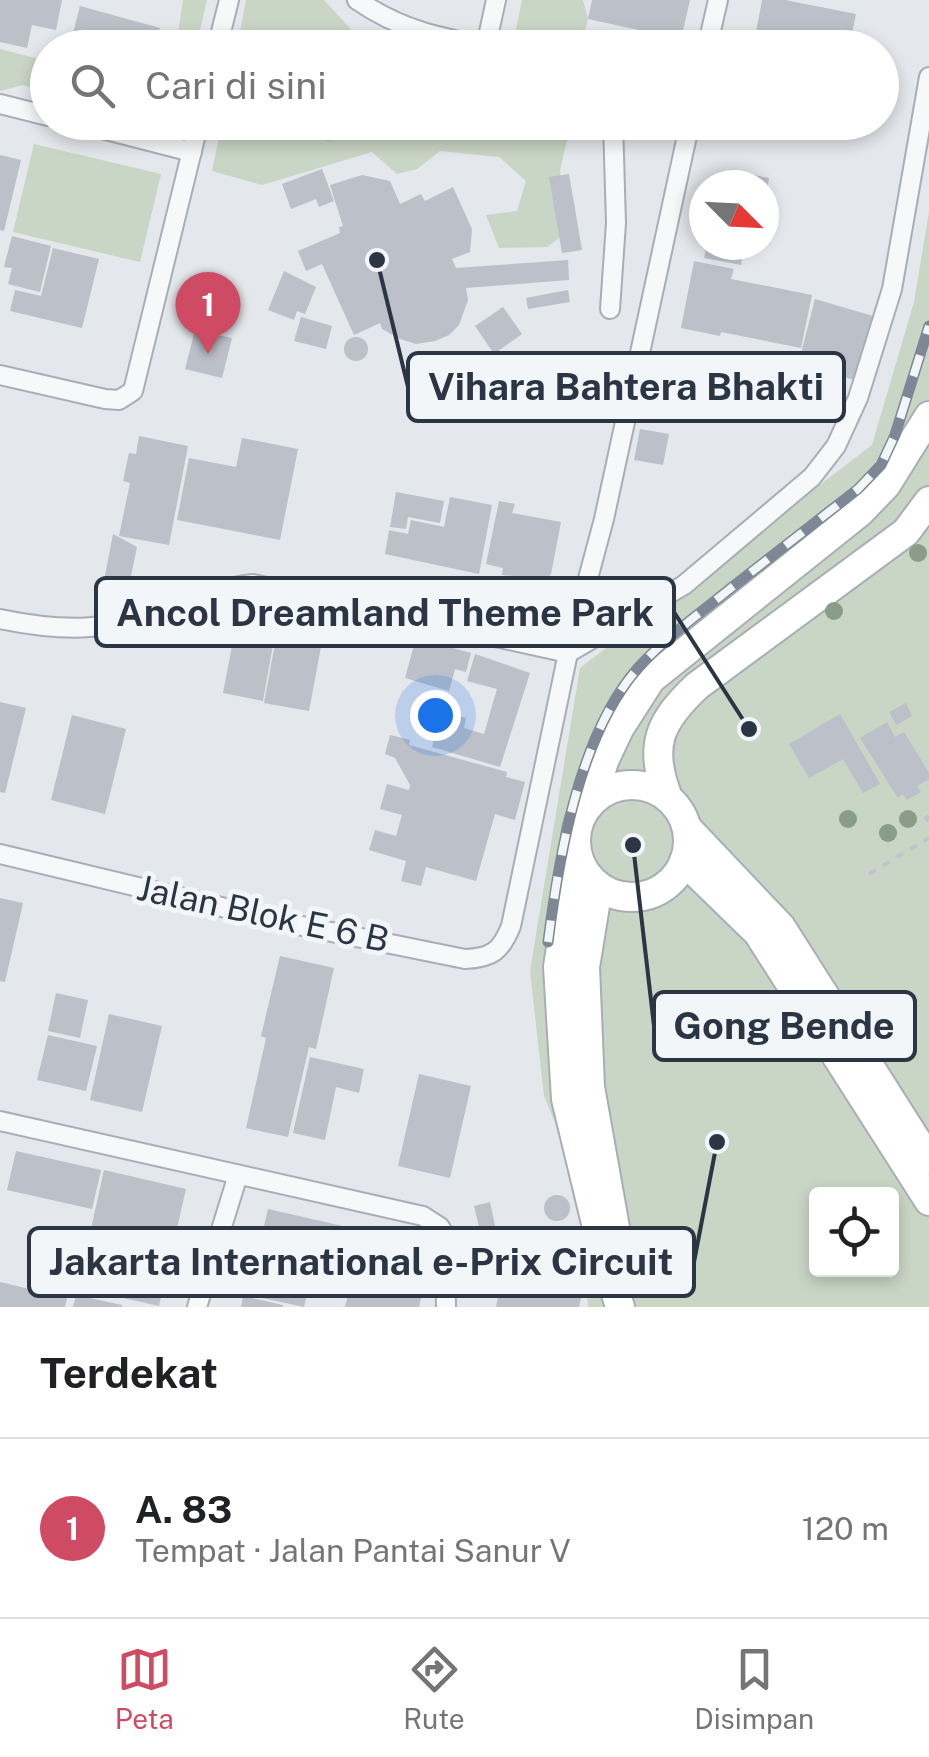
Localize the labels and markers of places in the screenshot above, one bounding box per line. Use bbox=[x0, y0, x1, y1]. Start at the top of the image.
pin: 1 bbox=[176, 272, 240, 354]
callout: Vihara Bahtera Bhakti bbox=[408, 353, 844, 421]
callout: Ancol Dreamland Theme Park bbox=[96, 578, 674, 646]
callout: Gong Bende bbox=[654, 992, 915, 1060]
callout: Jakarta International e-Prix Circuit bbox=[29, 1228, 694, 1296]

